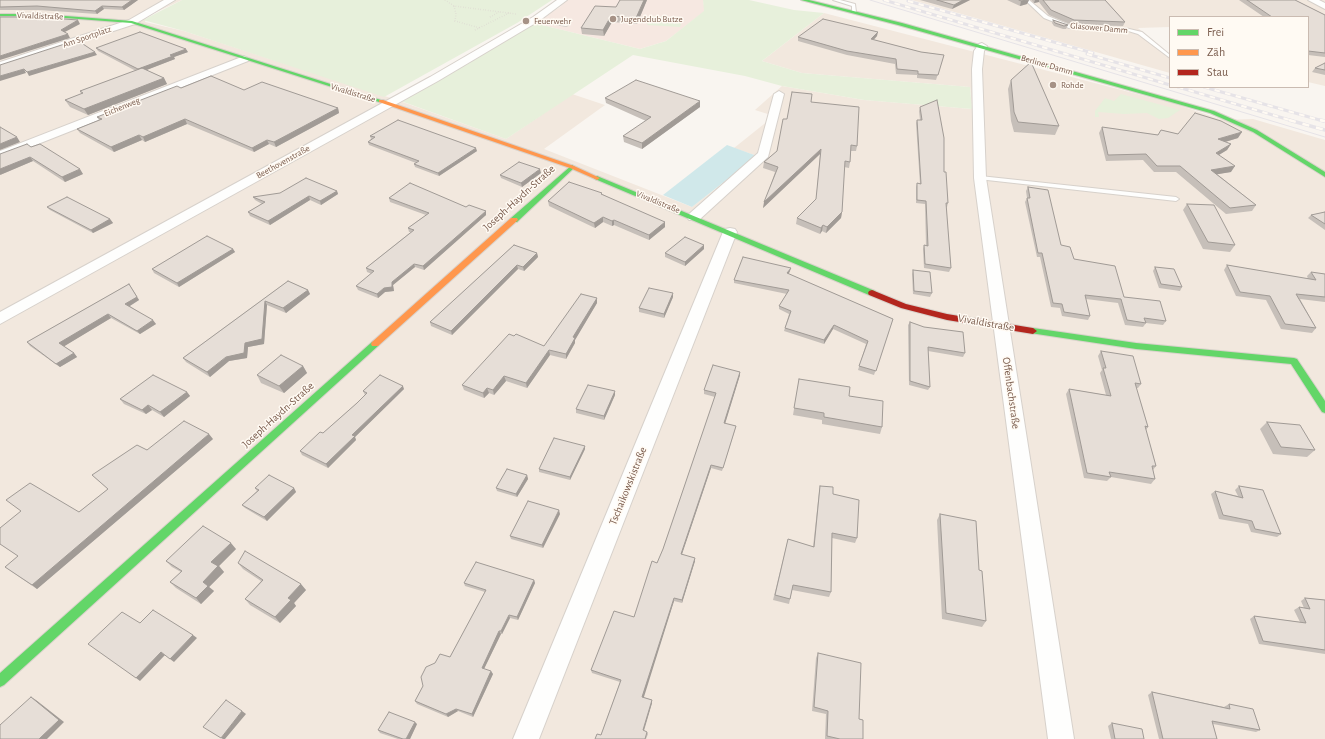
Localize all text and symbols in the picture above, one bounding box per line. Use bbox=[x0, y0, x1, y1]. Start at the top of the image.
street label: Vivaldistraße bbox=[17, 10, 63, 22]
marker: Jugendclub Butze bbox=[608, 14, 618, 24]
place label: Jugendclub Butze bbox=[621, 14, 683, 24]
marker: Feuerwehr bbox=[521, 16, 531, 26]
place label: Feuerwehr bbox=[534, 16, 571, 26]
legend bbox=[1169, 16, 1309, 88]
street label: Glasower Damm bbox=[1070, 20, 1128, 36]
street label: Am Sportplatz bbox=[61, 24, 113, 50]
text: Frei bbox=[1207, 26, 1224, 38]
text: Zäh bbox=[1207, 46, 1225, 58]
street label: Berliner Damm bbox=[1020, 52, 1074, 78]
text: Stau bbox=[1207, 66, 1228, 78]
marker: Rohde bbox=[1048, 80, 1058, 90]
place label: Rohde bbox=[1061, 80, 1084, 90]
street label: Vivaldistraße bbox=[329, 81, 377, 105]
street label: Eichenweg bbox=[103, 95, 141, 119]
street label: Beethovenstraße bbox=[254, 143, 312, 181]
street label: Joseph-Haydn-Straße bbox=[480, 162, 558, 234]
street label: Vivaldistraße bbox=[634, 188, 682, 216]
street label: Vivaldistraße bbox=[957, 312, 1015, 334]
street label: Offenbachstraße bbox=[999, 356, 1023, 430]
street label: Joseph-Haydn-Straße bbox=[239, 379, 317, 451]
street label: Tschaikowskistraße bbox=[606, 445, 650, 527]

